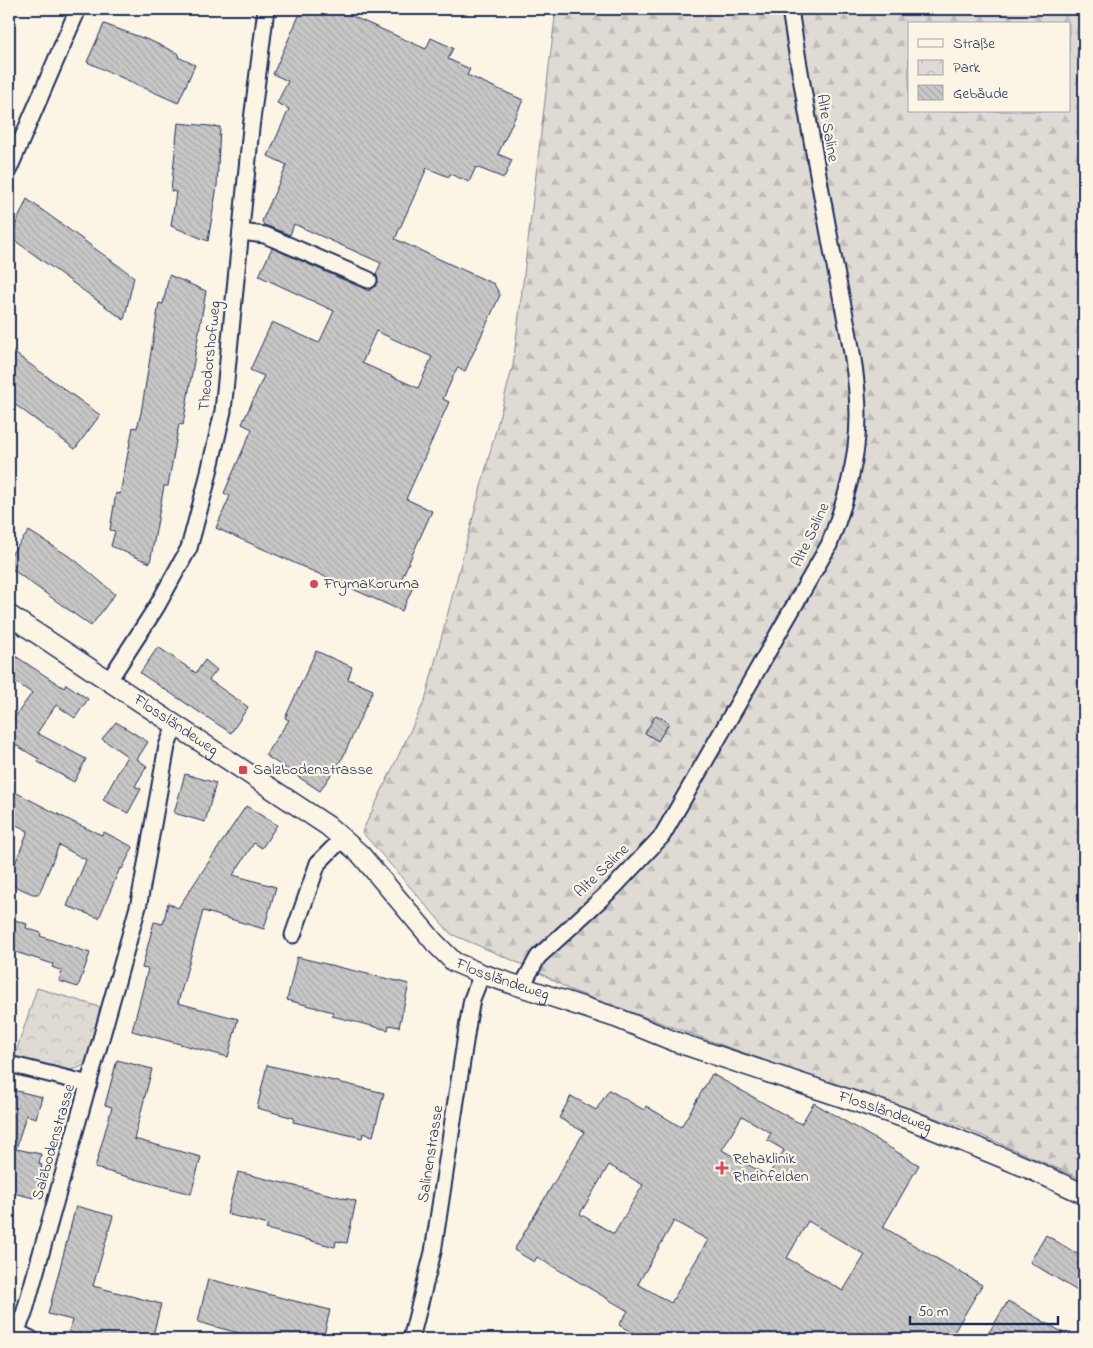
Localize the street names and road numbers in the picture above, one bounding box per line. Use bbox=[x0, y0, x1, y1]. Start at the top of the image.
street label: Alte Saline bbox=[809, 92, 845, 165]
street label: Theodorshofweg bbox=[192, 300, 228, 412]
street label: Alte Saline bbox=[786, 498, 837, 571]
street label: Flossländeweg bbox=[128, 688, 223, 762]
street label: Alte Saline bbox=[569, 838, 636, 903]
street label: Flossländeweg bbox=[451, 952, 552, 1007]
street label: Salzbodenstrasse bbox=[26, 1080, 82, 1203]
street label: Flossländeweg bbox=[834, 1084, 936, 1140]
street label: Salinenstrasse bbox=[411, 1103, 451, 1204]

